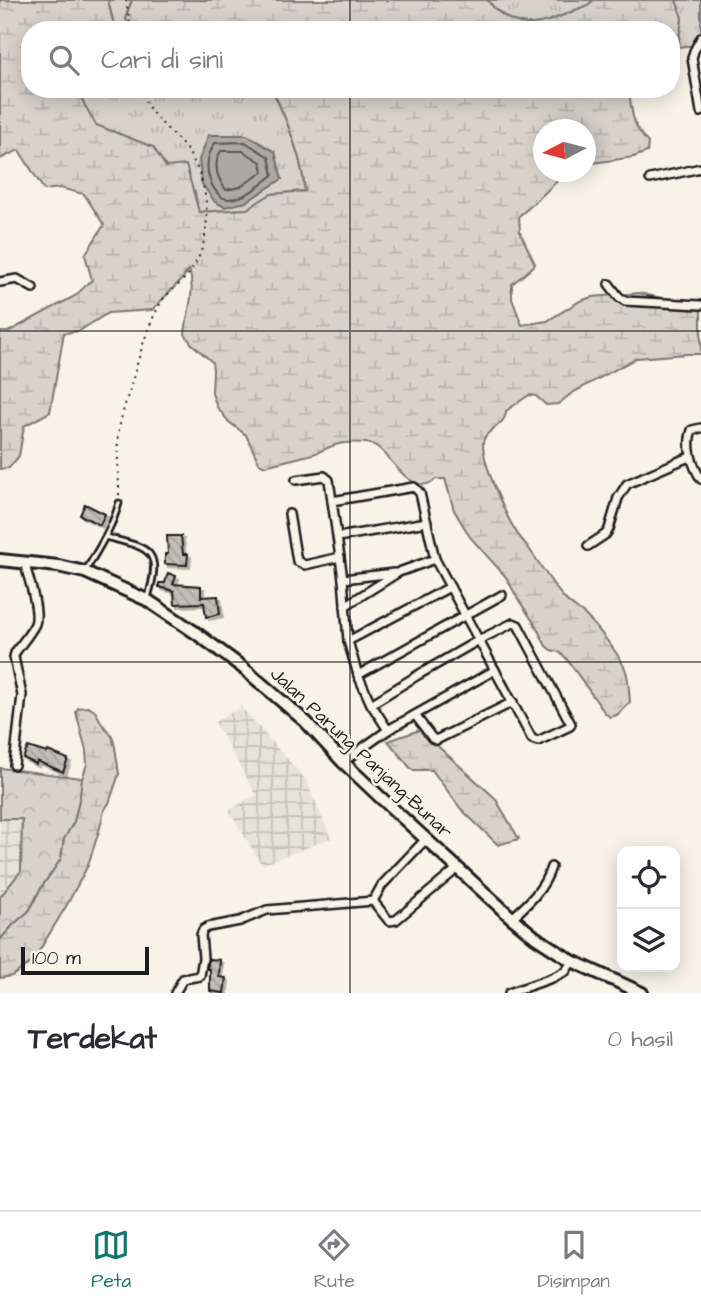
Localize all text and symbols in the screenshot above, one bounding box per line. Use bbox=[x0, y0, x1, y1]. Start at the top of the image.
search box bbox=[21, 21, 680, 98]
icon: search bbox=[45, 41, 83, 79]
text: Cari di sini bbox=[101, 42, 223, 78]
north arrow bbox=[533, 119, 596, 182]
street label: Jalan Parung Panjang–Bunar bbox=[263, 661, 459, 846]
map controls bbox=[617, 846, 680, 972]
button: locate bbox=[617, 846, 680, 909]
button: layers bbox=[617, 909, 680, 972]
scale bar bbox=[21, 944, 149, 976]
text: 100 m bbox=[32, 945, 81, 972]
text: Terdekat bbox=[28, 1018, 157, 1060]
text: 0 hasil bbox=[608, 1023, 673, 1055]
tab: Peta bbox=[91, 1226, 131, 1295]
tab: Rute bbox=[314, 1226, 355, 1295]
tab: Disimpan bbox=[538, 1226, 610, 1295]

